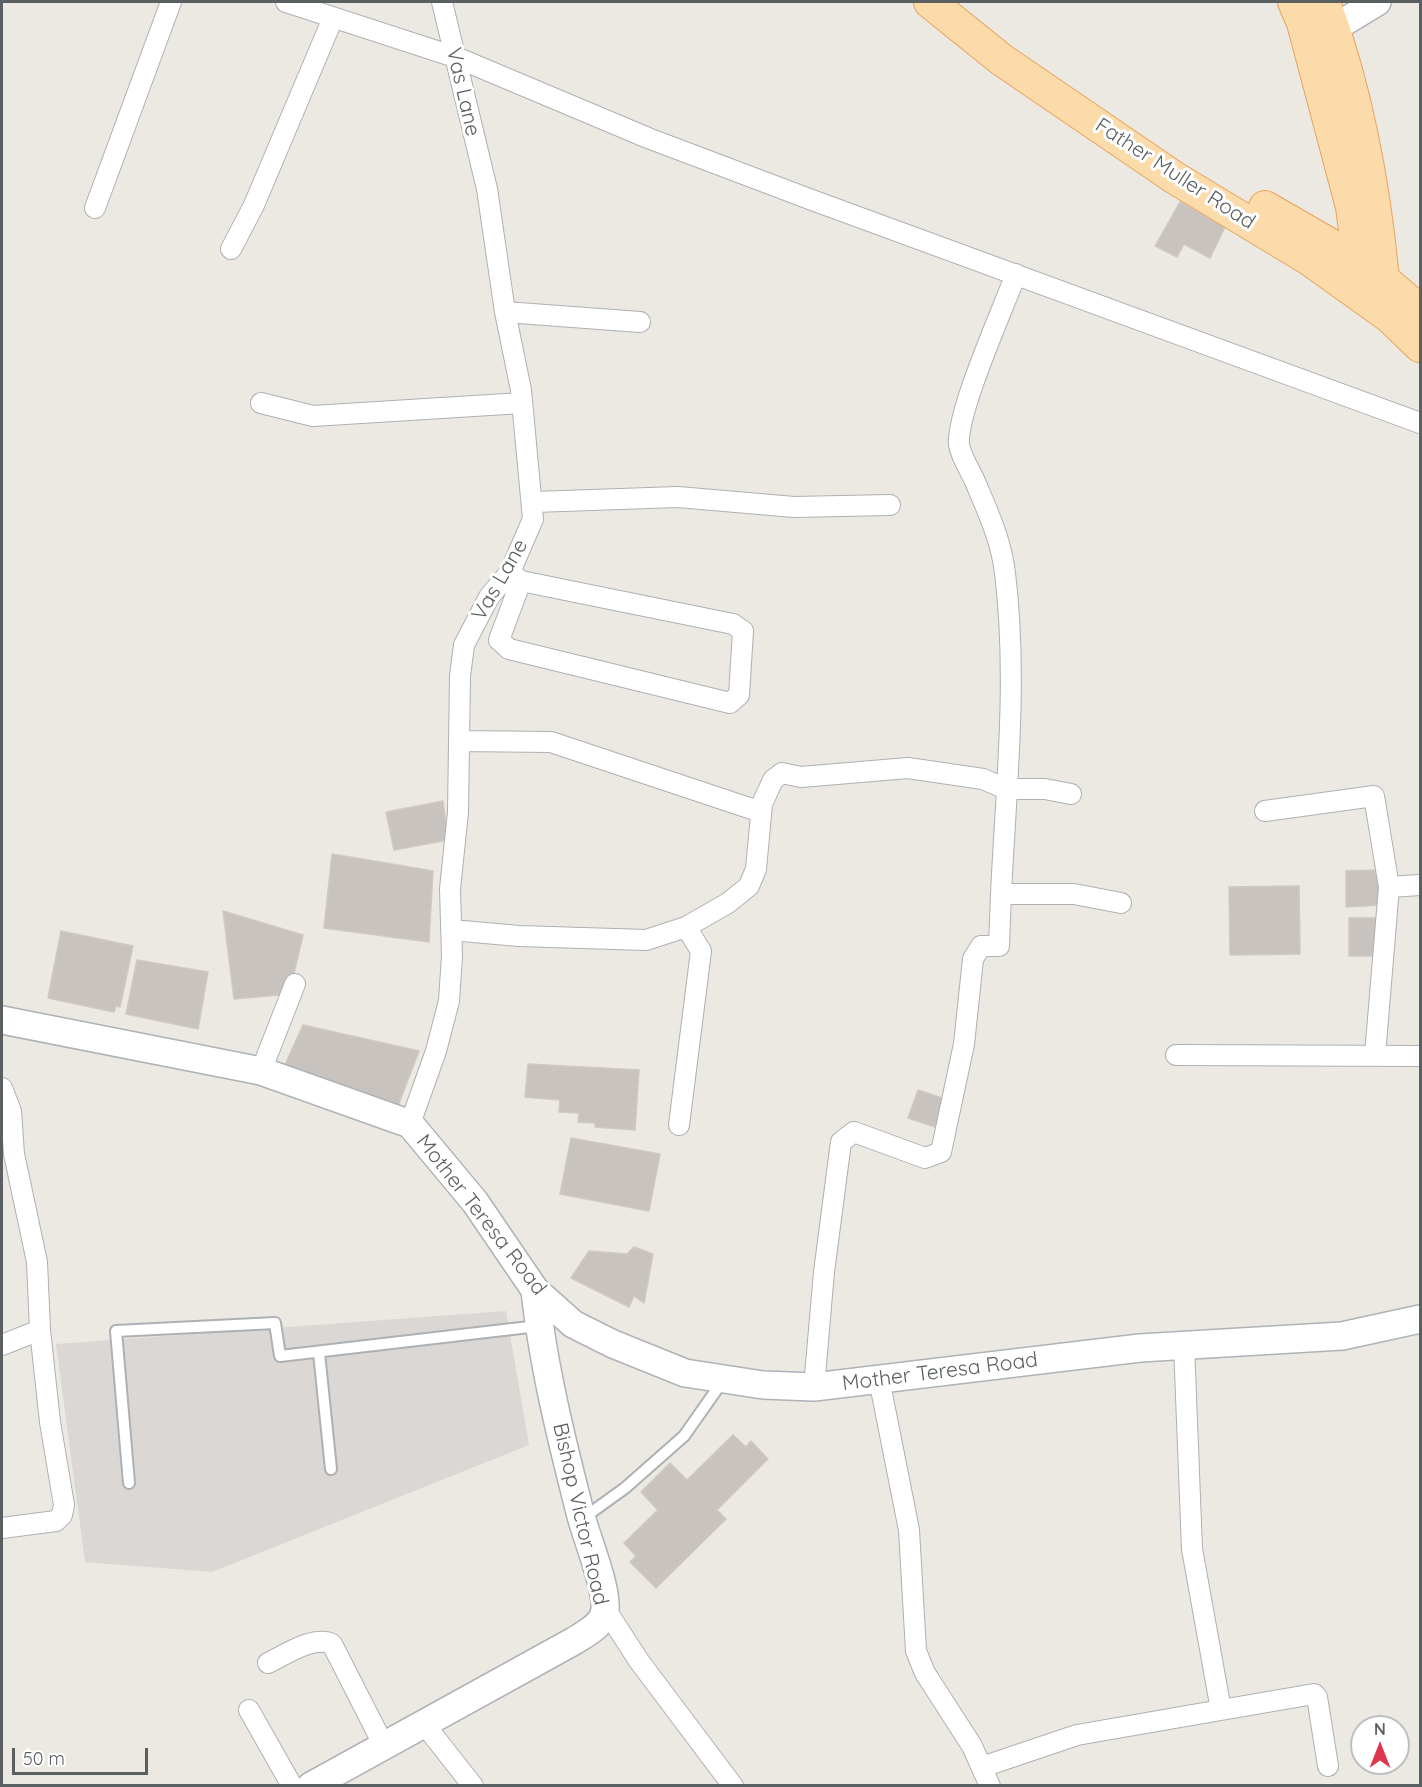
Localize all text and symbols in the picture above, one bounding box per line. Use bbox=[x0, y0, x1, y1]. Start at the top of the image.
street label: Vas Lane bbox=[441, 45, 485, 139]
street label: Father Muller Road bbox=[1090, 113, 1260, 235]
street label: Vas Lane bbox=[467, 535, 533, 625]
street label: Mother Teresa Road bbox=[410, 1130, 552, 1300]
street label: Mother Teresa Road bbox=[841, 1347, 1039, 1397]
street label: Bishop Victor Road bbox=[547, 1421, 613, 1607]
north arrow bbox=[1350, 1715, 1410, 1775]
text: N bbox=[1374, 1719, 1386, 1739]
scale bar bbox=[15, 1736, 152, 1774]
text: 50 m bbox=[23, 1747, 65, 1770]

